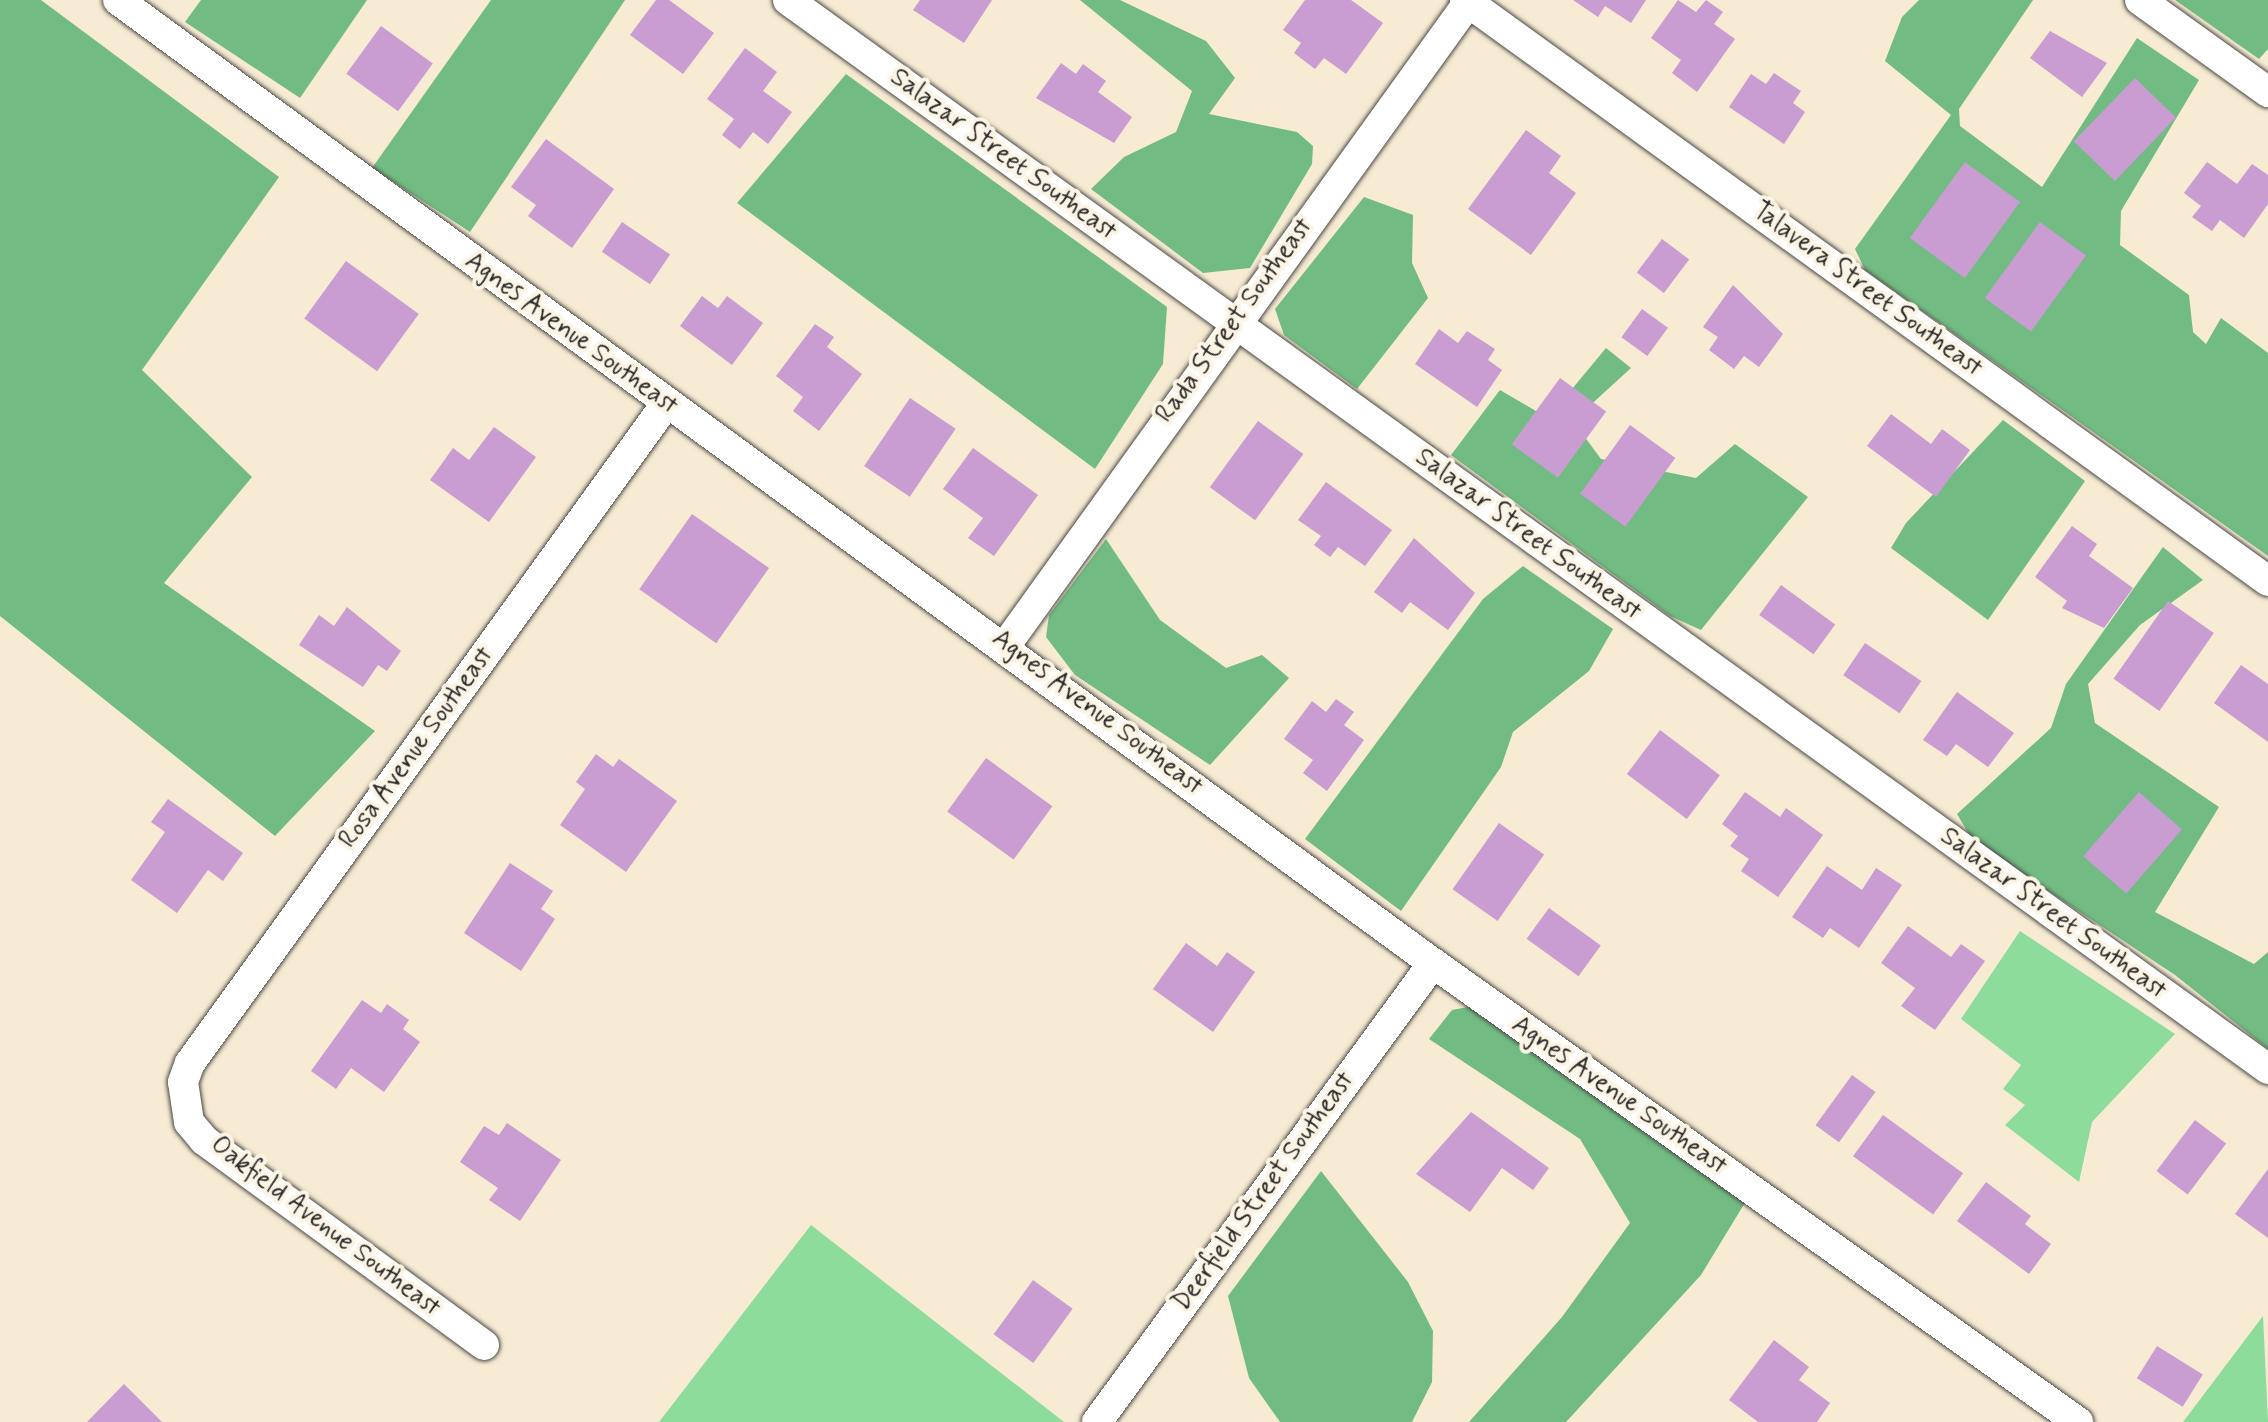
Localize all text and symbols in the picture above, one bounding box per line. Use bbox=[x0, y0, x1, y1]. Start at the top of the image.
street label: Salazar Street Southeast bbox=[883, 62, 1123, 248]
street label: Talavera Street Southeast bbox=[1745, 195, 1989, 385]
street label: Rada Street Southeast bbox=[1151, 214, 1319, 428]
street label: Agnes Avenue Southeast bbox=[457, 245, 685, 423]
street label: Salazar Street Southeast bbox=[1408, 442, 1648, 628]
street label: Agnes Avenue Southeast bbox=[984, 622, 1210, 804]
street label: Rosa Avenue Southeast bbox=[332, 639, 502, 857]
street label: Salazar Street Southeast bbox=[1933, 821, 2173, 1007]
street label: Agnes Avenue Southeast bbox=[1503, 1009, 1735, 1183]
street label: Deerfield Street Southeast bbox=[1167, 1067, 1361, 1317]
street label: Oakfield Avenue Southeast bbox=[202, 1129, 448, 1325]

